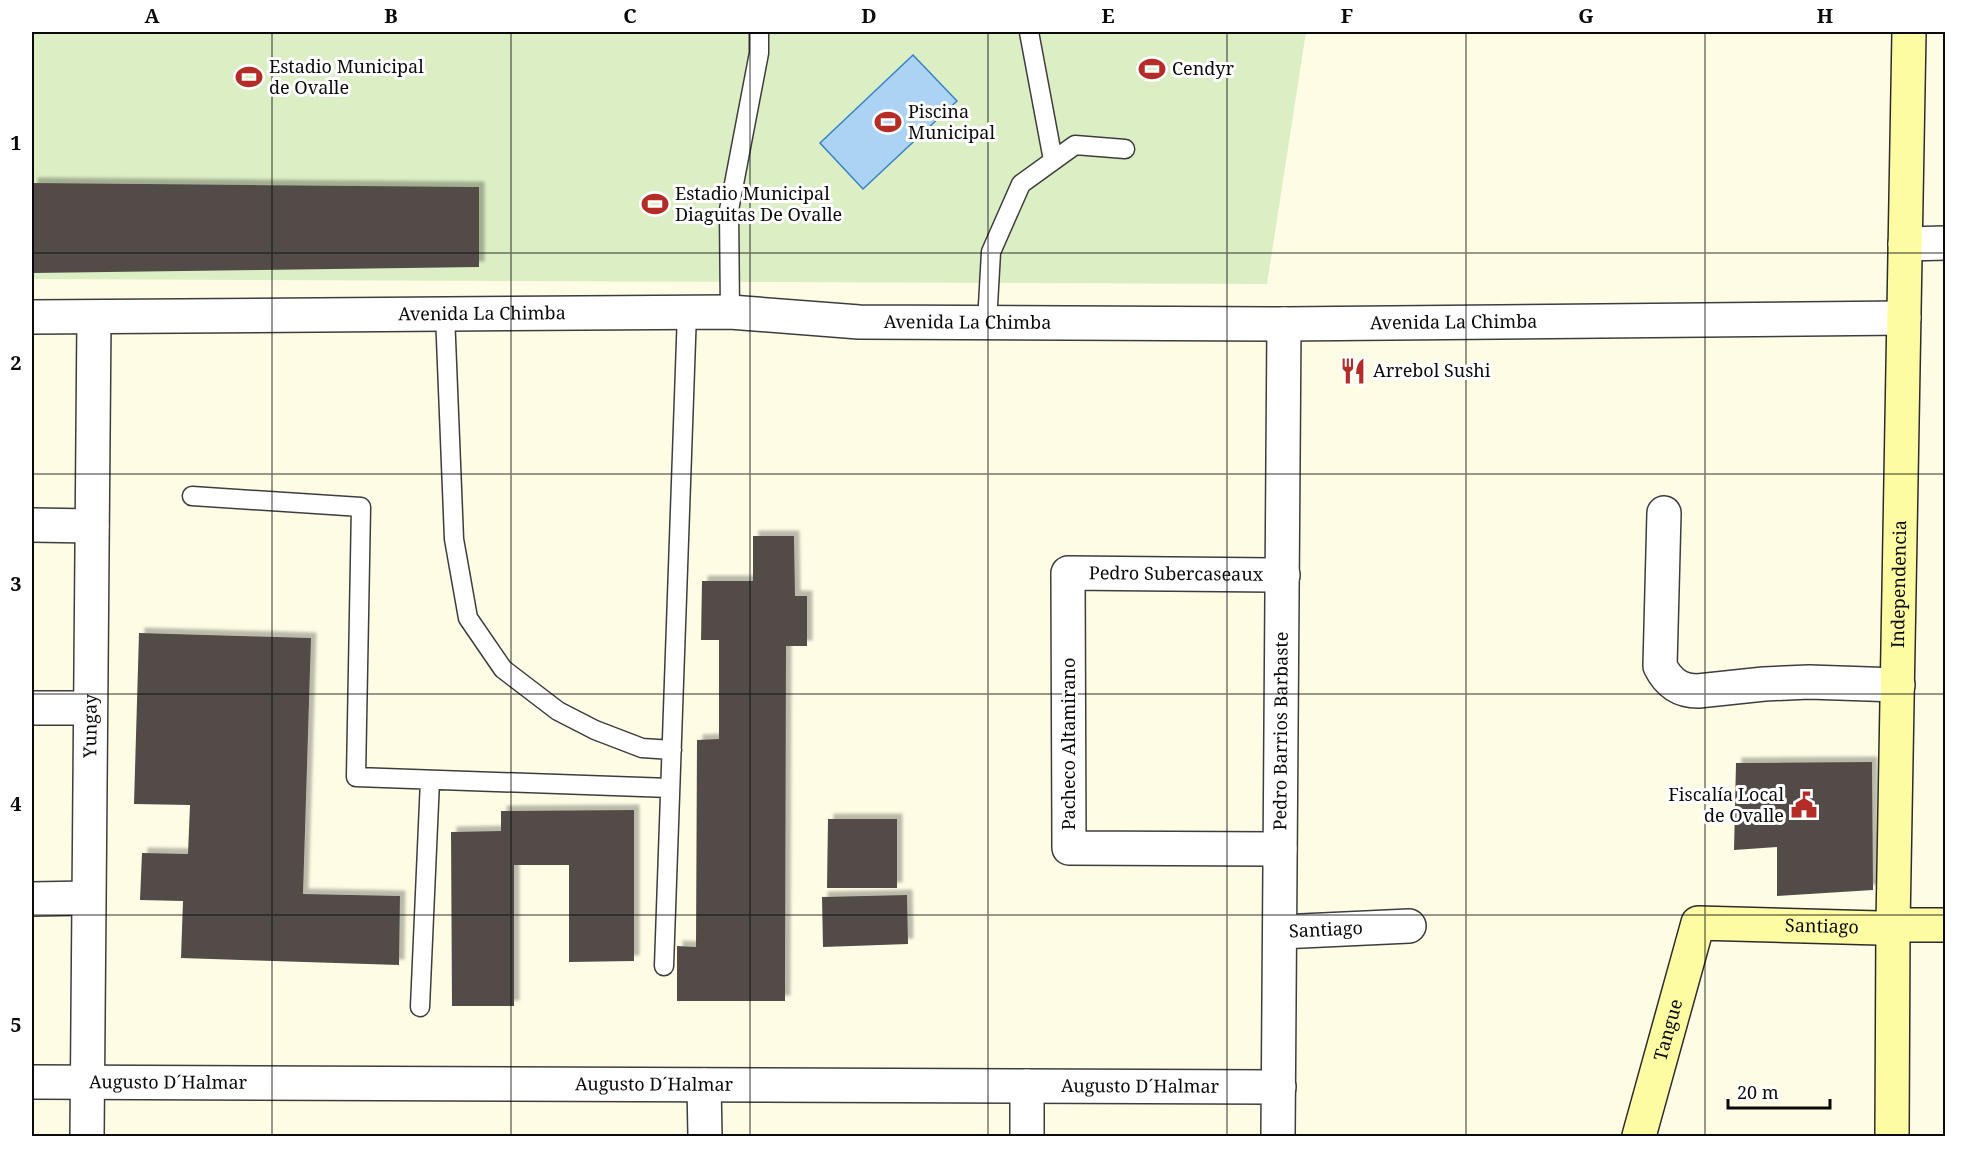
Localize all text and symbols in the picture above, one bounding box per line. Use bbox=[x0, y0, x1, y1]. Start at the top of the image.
text: A bbox=[144, 2, 160, 29]
text: B bbox=[384, 2, 398, 29]
text: C bbox=[623, 2, 637, 29]
text: D bbox=[861, 2, 877, 29]
text: E bbox=[1101, 2, 1115, 29]
text: F bbox=[1341, 2, 1353, 29]
text: G bbox=[1578, 2, 1594, 29]
text: H bbox=[1817, 2, 1833, 29]
place label: Estadio Municipal de Ovalle bbox=[269, 54, 424, 99]
sports icon: Cendyr bbox=[1137, 54, 1167, 84]
place label: Cendyr bbox=[1172, 56, 1235, 80]
sports icon: Estadio Municipal de Ovalle bbox=[234, 62, 264, 92]
place label: Piscina Municipal bbox=[908, 99, 995, 144]
sports icon: Piscina Municipal bbox=[873, 107, 903, 137]
text: 1 bbox=[10, 129, 22, 156]
place label: Estadio Municipal Diaguitas De Ovalle bbox=[675, 181, 842, 226]
sports icon: Estadio Municipal Diaguitas De Ovalle bbox=[640, 189, 670, 219]
street label: Avenida La Chimba bbox=[398, 300, 566, 325]
street label: Avenida La Chimba bbox=[884, 309, 1051, 334]
street label: Avenida La Chimba bbox=[1370, 309, 1537, 334]
text: 2 bbox=[10, 349, 22, 376]
restaurant icon: Arrebol Sushi bbox=[1338, 356, 1368, 386]
place label: Arrebol Sushi bbox=[1373, 358, 1491, 382]
street label: Independencia bbox=[1885, 520, 1911, 648]
street label: Pedro Subercaseaux bbox=[1089, 560, 1264, 586]
text: 3 bbox=[10, 570, 22, 597]
street label: Pedro Barrios Barbaste bbox=[1267, 632, 1293, 830]
street label: Pacheco Altamirano bbox=[1056, 658, 1080, 830]
street label: Yungay bbox=[77, 693, 102, 759]
place label: Fiscalía Local de Ovalle bbox=[1668, 782, 1784, 827]
text: 4 bbox=[10, 790, 22, 817]
public building icon: Fiscalía Local de Ovalle bbox=[1789, 790, 1819, 820]
street label: Santiago bbox=[1785, 912, 1859, 938]
street label: Santiago bbox=[1288, 915, 1363, 943]
street label: Tangue bbox=[1647, 996, 1687, 1063]
text: 5 bbox=[10, 1011, 22, 1038]
street label: Augusto D´Halmar bbox=[89, 1069, 248, 1094]
street label: Augusto D´Halmar bbox=[575, 1071, 734, 1096]
scale bar bbox=[1728, 1072, 1830, 1110]
street label: Augusto D´Halmar bbox=[1061, 1073, 1220, 1098]
text: 20 m bbox=[1737, 1080, 1779, 1104]

